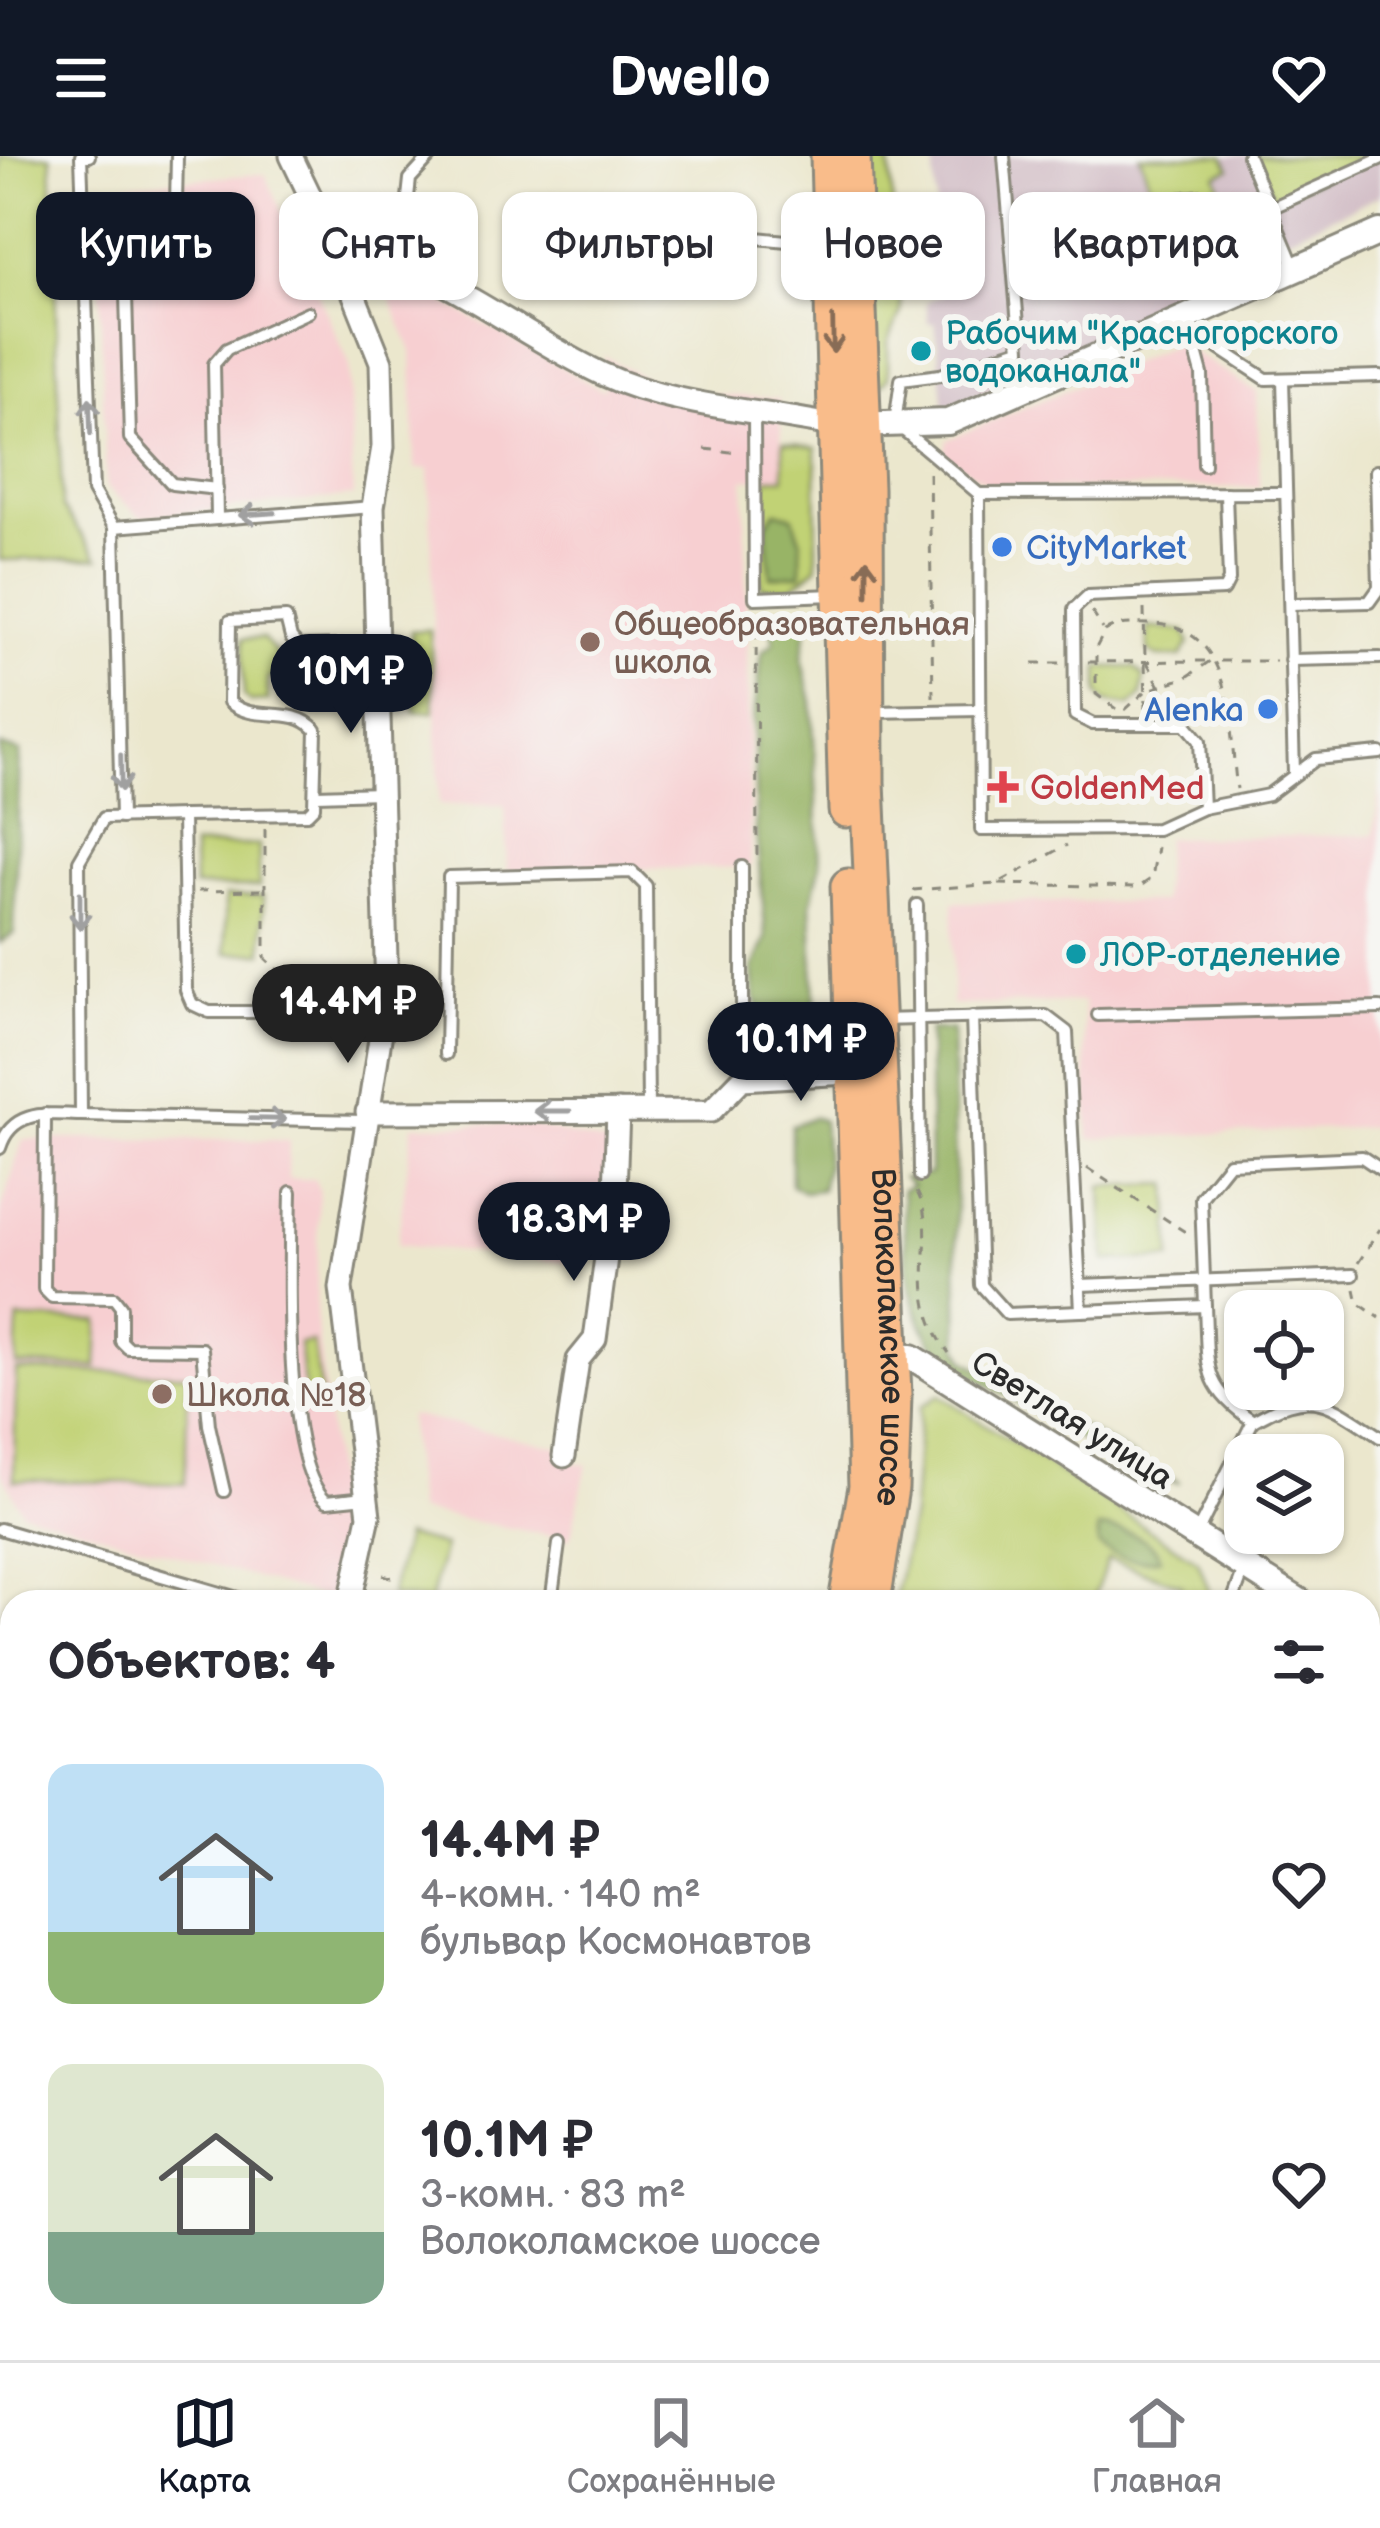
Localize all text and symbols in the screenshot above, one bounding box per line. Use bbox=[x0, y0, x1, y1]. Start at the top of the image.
icon: menu bbox=[48, 45, 114, 111]
icon: heart bbox=[1266, 45, 1332, 111]
text: Dwello bbox=[609, 46, 771, 111]
chip: Купить bbox=[36, 192, 255, 300]
chip: Снять bbox=[279, 192, 478, 300]
chip: Фильтры bbox=[502, 192, 757, 300]
chip: Новое bbox=[781, 192, 985, 300]
chip: Квартира bbox=[1009, 192, 1281, 300]
place label: Рабочим "Красногорского водоканала" bbox=[945, 314, 1338, 392]
one-way arrow bbox=[821, 315, 844, 354]
marker: Рабочим "Красногорского водоканала" bbox=[908, 338, 934, 364]
one-way arrow bbox=[79, 397, 102, 436]
one-way arrow bbox=[238, 503, 277, 526]
place label: CityMarket bbox=[1026, 529, 1187, 569]
marker: CityMarket bbox=[989, 534, 1015, 560]
one-way arrow bbox=[856, 558, 878, 597]
place label: Общеобразовательная школа bbox=[614, 605, 970, 683]
marker: Общеобразовательная школа bbox=[577, 629, 603, 655]
pin: 10M ₽ bbox=[267, 634, 435, 736]
text: 10M ₽ bbox=[297, 649, 405, 696]
place label: Alenka bbox=[1144, 691, 1244, 731]
marker: Alenka bbox=[1255, 696, 1281, 722]
one-way arrow bbox=[109, 753, 132, 792]
place label: GoldenMed bbox=[1030, 769, 1205, 809]
marker: GoldenMed bbox=[987, 771, 1019, 803]
one-way arrow bbox=[69, 891, 91, 930]
place label: ЛОР-отделение bbox=[1099, 936, 1341, 976]
marker: ЛОР-отделение bbox=[1063, 941, 1089, 967]
pin: 14.4M ₽ bbox=[237, 964, 459, 1066]
text: 14.4M ₽ bbox=[279, 979, 417, 1026]
pin: 10.1M ₽ bbox=[690, 1002, 912, 1104]
text: 10.1M ₽ bbox=[735, 1017, 867, 1064]
one-way arrow bbox=[533, 1100, 572, 1122]
one-way arrow bbox=[248, 1108, 287, 1130]
street label: Волоколамское шоссе bbox=[862, 1167, 912, 1509]
pin: 18.3M ₽ bbox=[463, 1182, 685, 1284]
text: 18.3M ₽ bbox=[505, 1197, 643, 1244]
map controls bbox=[1224, 1290, 1344, 1554]
button: locate bbox=[1224, 1290, 1344, 1410]
street label: Светлая улица bbox=[964, 1343, 1180, 1499]
place label: Школа №18 bbox=[186, 1376, 366, 1416]
marker: Школа №18 bbox=[149, 1381, 175, 1407]
button: layers bbox=[1224, 1434, 1344, 1554]
icon: filters bbox=[1266, 1629, 1332, 1695]
text: Объектов: 4 bbox=[48, 1632, 335, 1693]
text: 14.4M ₽ bbox=[420, 1811, 600, 1872]
icon: home bbox=[144, 1812, 288, 1956]
icon: heart bbox=[1266, 1851, 1332, 1917]
text: 4-комн. · 140 m² bbox=[420, 1872, 701, 1919]
text: бульвар Космонавтов bbox=[420, 1919, 811, 1966]
text: 10.1M ₽ bbox=[420, 2111, 593, 2172]
icon: home bbox=[144, 2112, 288, 2256]
icon: heart bbox=[1266, 2151, 1332, 2217]
text: 3-комн. · 83 m² bbox=[420, 2172, 686, 2219]
text: Волоколамское шоссе bbox=[420, 2219, 821, 2266]
tab: Карта bbox=[158, 2390, 251, 2502]
tab: Сохранённые bbox=[567, 2390, 776, 2502]
tab: Главная bbox=[1092, 2390, 1222, 2502]

